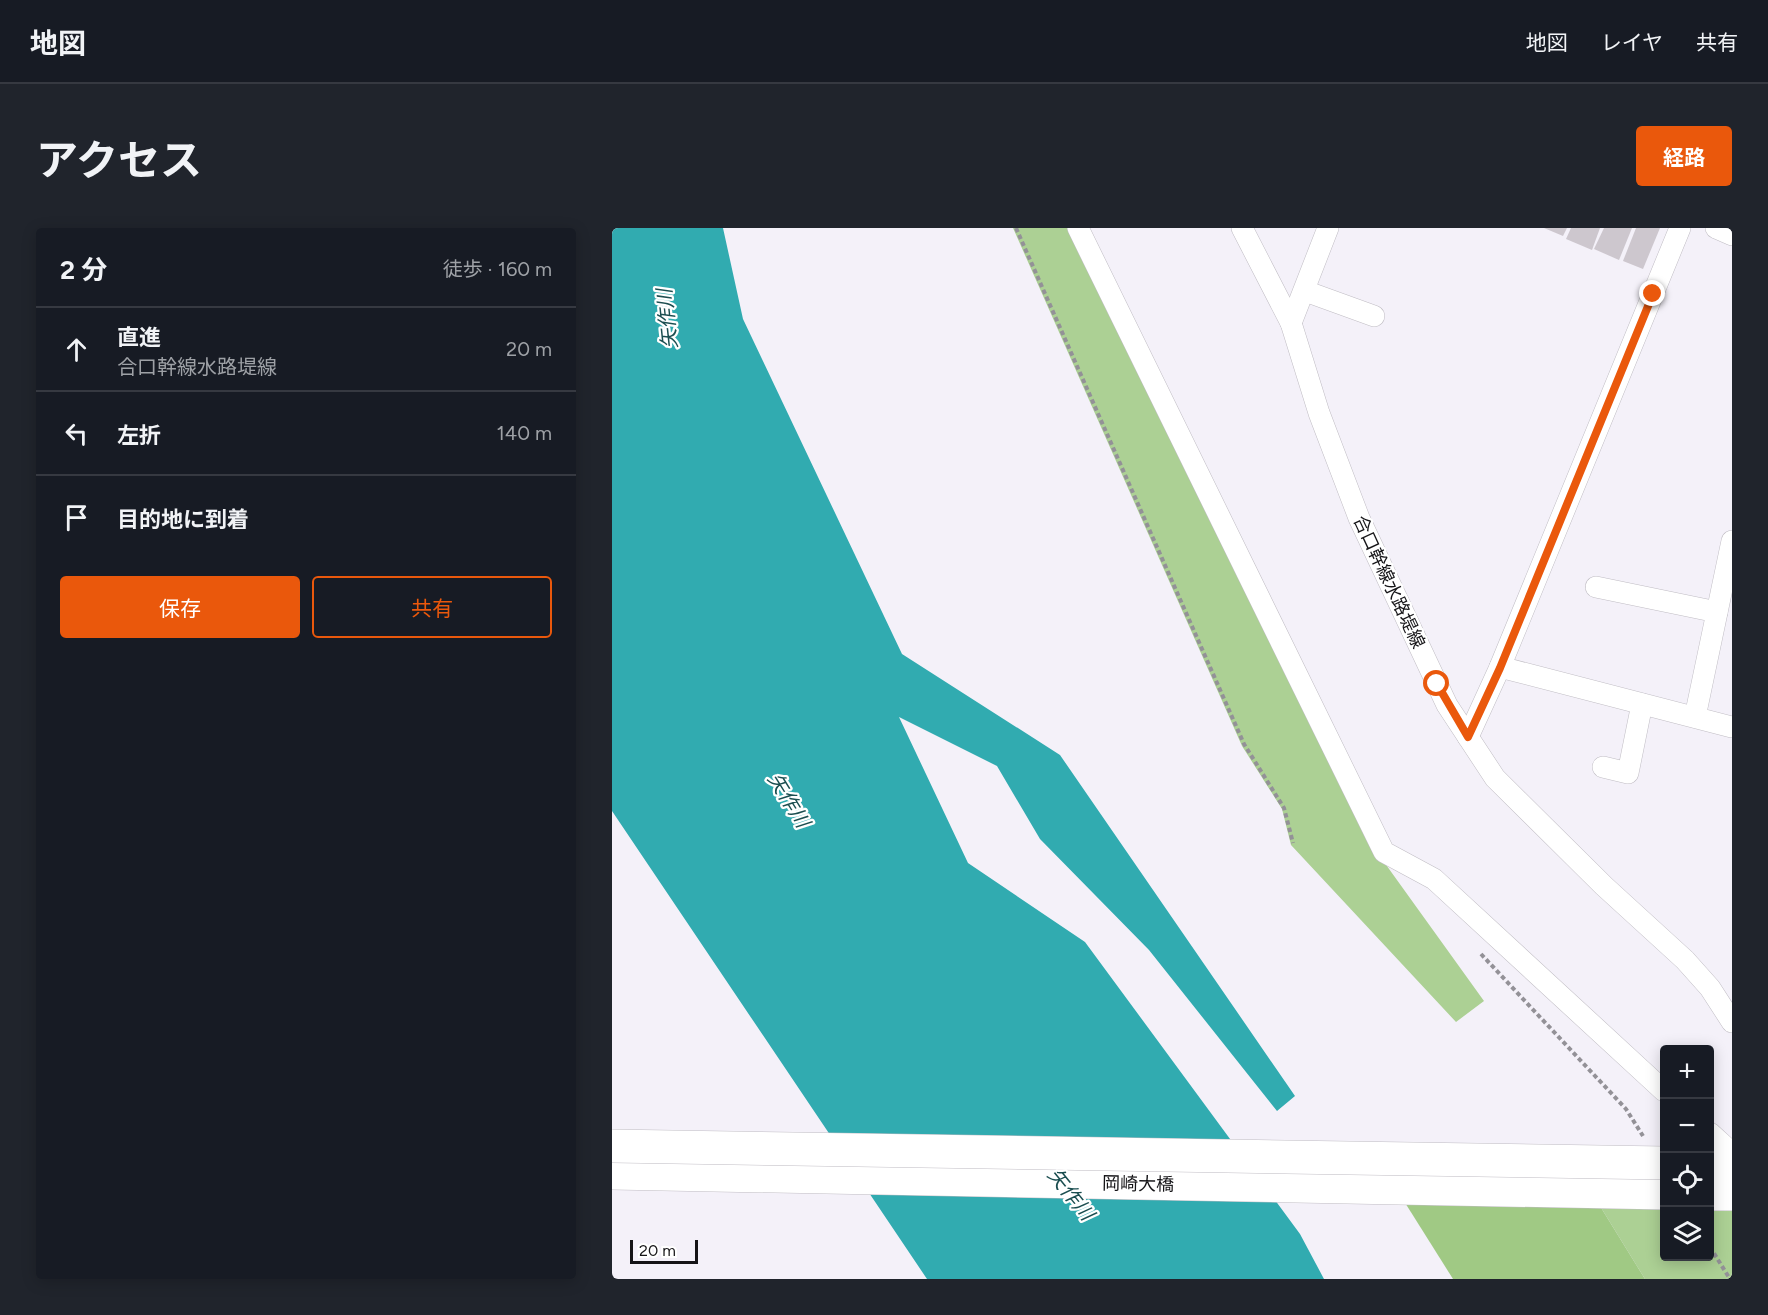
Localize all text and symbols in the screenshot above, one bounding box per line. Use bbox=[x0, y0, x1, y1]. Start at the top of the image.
text: 地図 bbox=[30, 26, 86, 60]
text: 地図 bbox=[1526, 30, 1568, 55]
text: レイヤ bbox=[1601, 30, 1663, 55]
text: 共有 bbox=[1696, 30, 1738, 55]
button: 経路 bbox=[1636, 126, 1732, 186]
text: アクセス bbox=[36, 135, 202, 186]
text: 2 分 bbox=[60, 254, 107, 286]
text: 徒歩 · 160 m bbox=[443, 257, 552, 281]
route end bbox=[1639, 280, 1665, 306]
water label: 矢作川 bbox=[652, 286, 682, 350]
text: 直進 bbox=[117, 324, 161, 351]
icon: ahead bbox=[60, 333, 93, 366]
text: 20 m bbox=[506, 337, 552, 361]
text: 合口幹線水路堤線 bbox=[117, 355, 277, 379]
icon: left bbox=[60, 417, 93, 450]
text: 140 m bbox=[497, 421, 552, 445]
text: 左折 bbox=[117, 422, 161, 449]
icon: arrive bbox=[60, 501, 93, 534]
text: 目的地に到着 bbox=[117, 506, 249, 533]
street label: 合口幹線水路堤線 bbox=[1349, 512, 1429, 652]
button: 保存 bbox=[60, 576, 300, 638]
button: 共有 bbox=[312, 576, 552, 638]
route start bbox=[1423, 670, 1449, 696]
water label: 矢作川 bbox=[763, 768, 816, 833]
map controls bbox=[1660, 1045, 1714, 1261]
button: + bbox=[1660, 1045, 1714, 1099]
button: − bbox=[1660, 1099, 1714, 1153]
button: locate bbox=[1660, 1153, 1714, 1207]
water label: 矢作川 bbox=[1043, 1163, 1100, 1226]
street label: 岡崎大橋 bbox=[1102, 1172, 1174, 1196]
button: layers bbox=[1660, 1207, 1714, 1261]
scale bar bbox=[630, 1237, 698, 1264]
text: 20 m bbox=[639, 1241, 676, 1260]

